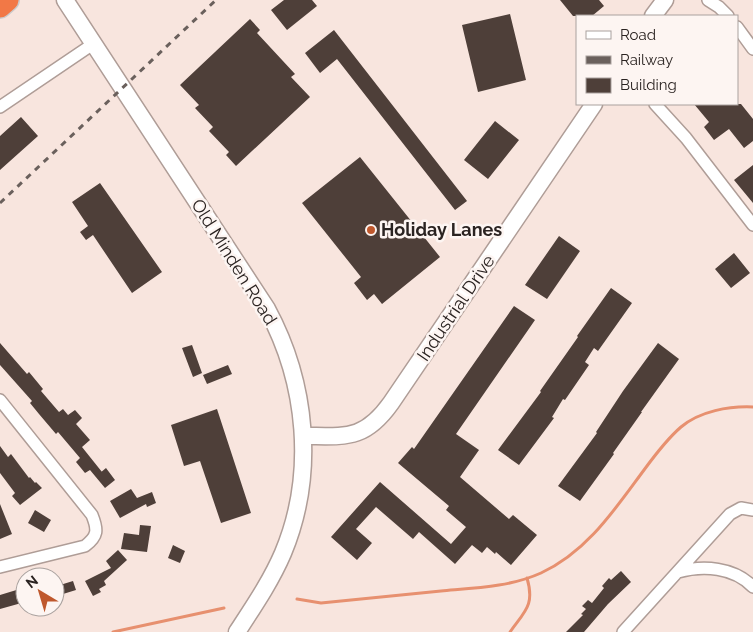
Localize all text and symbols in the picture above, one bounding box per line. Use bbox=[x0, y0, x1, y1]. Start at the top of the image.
legend bbox=[576, 15, 738, 105]
text: Road bbox=[620, 26, 656, 44]
text: Railway bbox=[620, 51, 673, 69]
text: Building bbox=[620, 76, 677, 94]
street label: Old Minden Road bbox=[187, 195, 282, 329]
place label: Holiday Lanes bbox=[381, 219, 502, 240]
marker: Holiday Lanes bbox=[365, 224, 377, 236]
street label: Industrial Drive bbox=[412, 250, 499, 365]
north arrow bbox=[15, 567, 65, 617]
text: N bbox=[23, 572, 41, 591]

